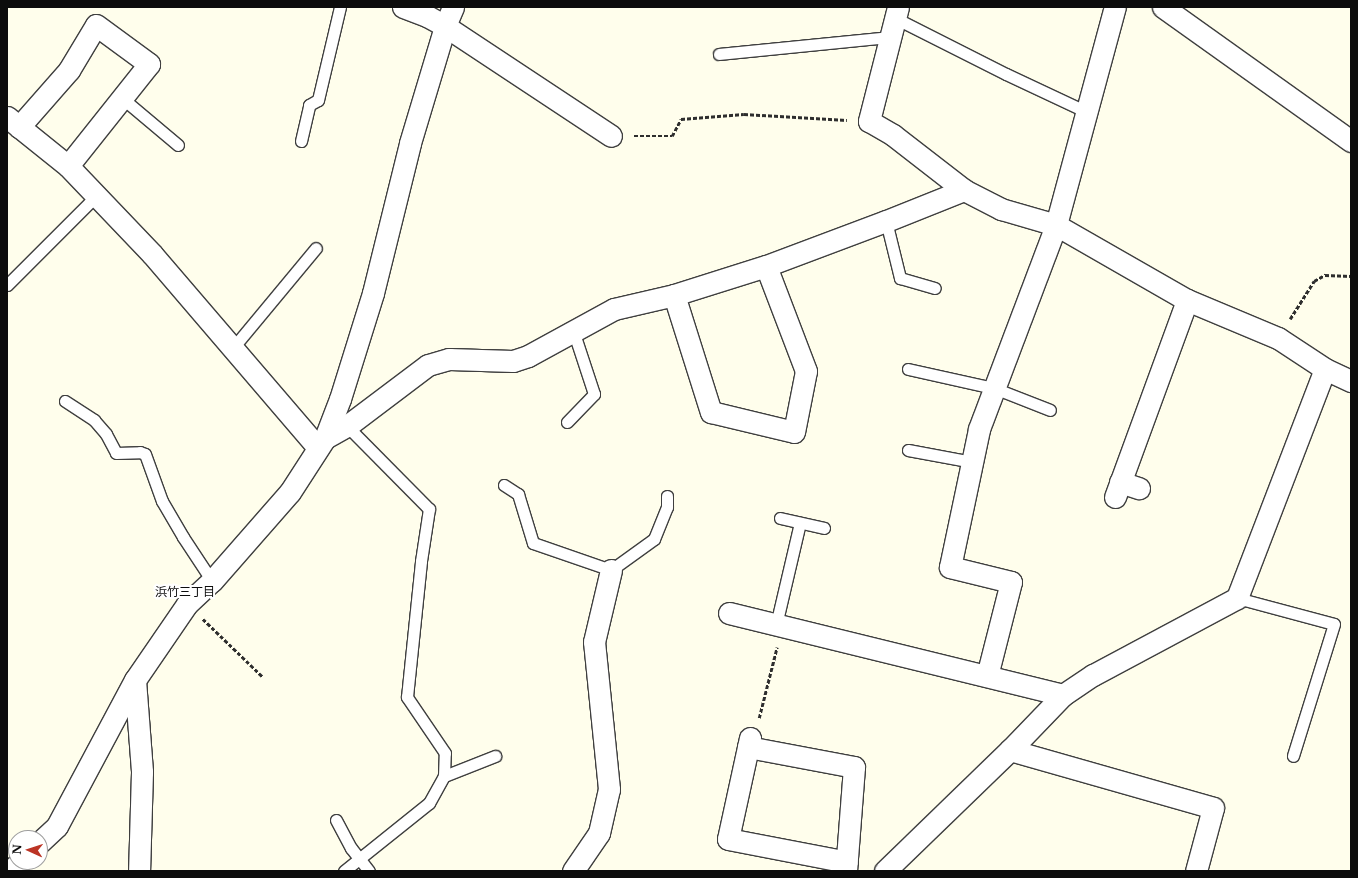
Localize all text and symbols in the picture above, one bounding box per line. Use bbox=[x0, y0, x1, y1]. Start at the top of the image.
district label: 浜竹三丁目 bbox=[155, 585, 215, 599]
north arrow bbox=[8, 830, 48, 870]
text: N bbox=[10, 844, 24, 855]

